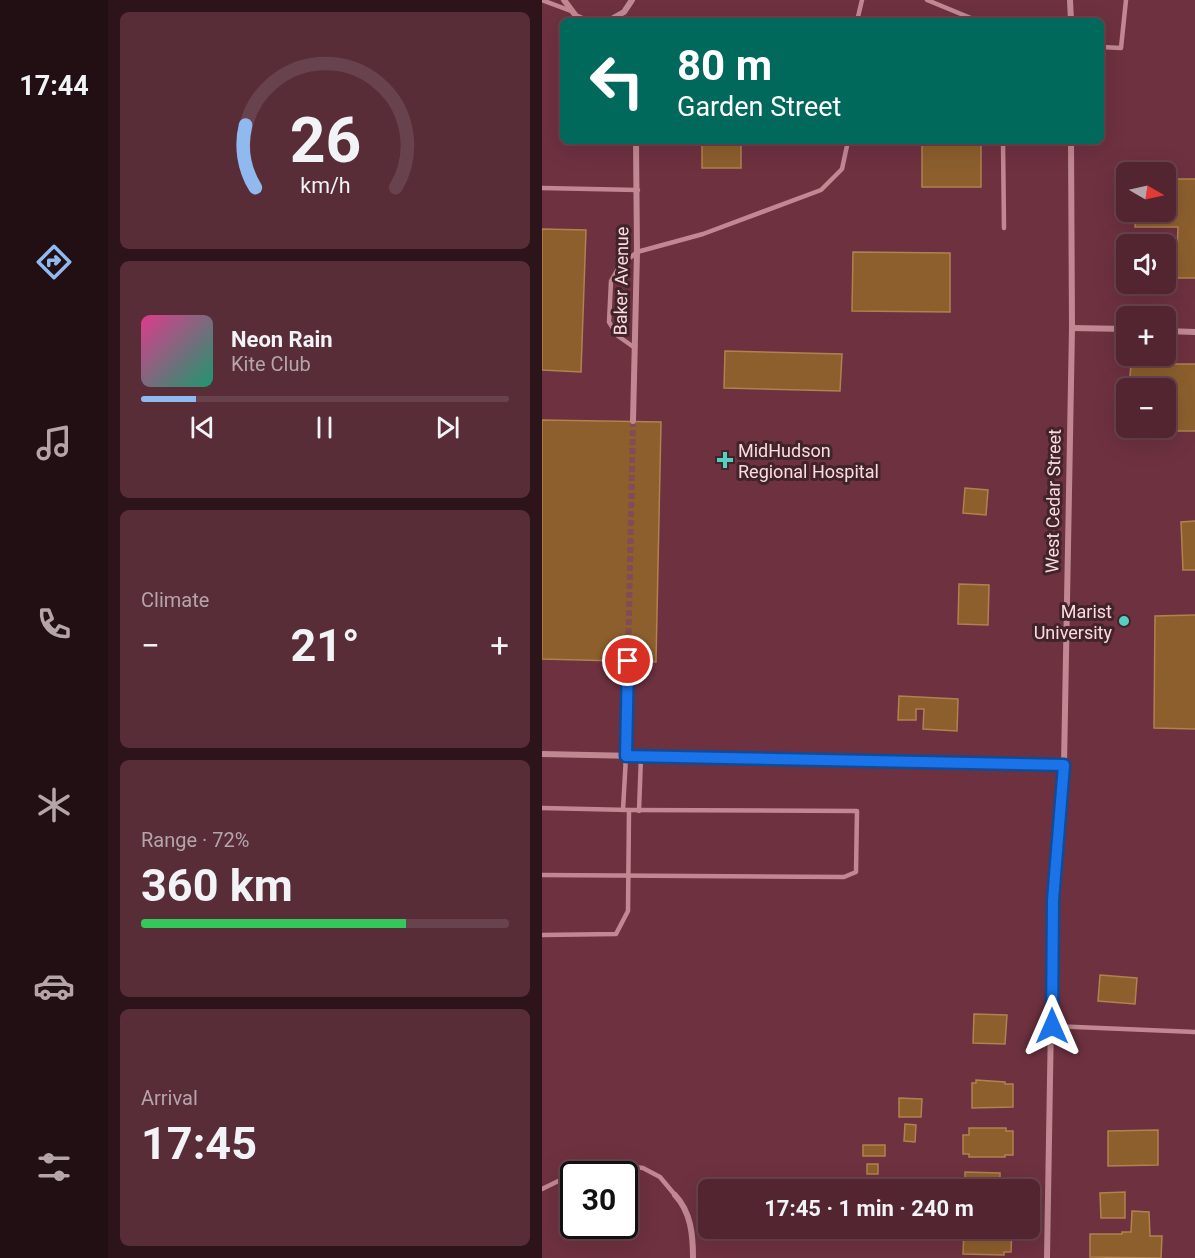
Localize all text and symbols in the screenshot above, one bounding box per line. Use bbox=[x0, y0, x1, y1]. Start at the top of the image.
text: 80 m bbox=[677, 41, 772, 90]
icon: left bbox=[578, 42, 656, 120]
text: 17:44 bbox=[19, 70, 89, 102]
text: Garden Street bbox=[677, 91, 841, 123]
text: 26 bbox=[289, 104, 361, 177]
north arrow bbox=[1116, 162, 1176, 222]
map controls bbox=[1116, 162, 1176, 438]
text: km/h bbox=[300, 173, 350, 198]
street label: Baker Avenue bbox=[610, 226, 632, 336]
button: sound bbox=[1116, 234, 1176, 294]
icon: directions bbox=[33, 241, 75, 283]
button: + bbox=[1116, 306, 1176, 366]
text: Neon Rain bbox=[231, 327, 333, 352]
text: Kite Club bbox=[231, 352, 311, 376]
button: − bbox=[1116, 378, 1176, 438]
icon: previous bbox=[186, 411, 219, 444]
icon: pause bbox=[308, 411, 341, 444]
icon: next bbox=[431, 411, 464, 444]
icon: music bbox=[33, 422, 75, 464]
street label: West Cedar Street bbox=[1041, 429, 1065, 573]
place label: MidHudson Regional Hospital bbox=[738, 440, 879, 482]
marker: MidHudson Regional Hospital bbox=[716, 451, 734, 469]
text: Climate bbox=[141, 588, 209, 612]
place label: Marist University bbox=[1034, 601, 1112, 643]
icon: phone bbox=[33, 603, 75, 645]
marker: Marist University bbox=[1117, 614, 1131, 628]
text: 21° bbox=[290, 619, 360, 672]
text: − bbox=[141, 626, 160, 665]
text: + bbox=[490, 626, 509, 665]
pin bbox=[602, 635, 653, 686]
icon: arrive bbox=[611, 644, 644, 677]
icon: climate bbox=[33, 784, 75, 826]
text: Range · 72% bbox=[141, 828, 249, 852]
text: 360 km bbox=[141, 859, 293, 912]
icon: car bbox=[33, 965, 75, 1007]
position arrow bbox=[1020, 994, 1084, 1058]
text: Arrival bbox=[141, 1086, 198, 1110]
text: 17:45 bbox=[141, 1117, 257, 1170]
icon: filters bbox=[33, 1146, 75, 1188]
speed limit sign: 30 bbox=[560, 1161, 638, 1239]
text: 17:45 · 1 min · 240 m bbox=[764, 1196, 974, 1221]

